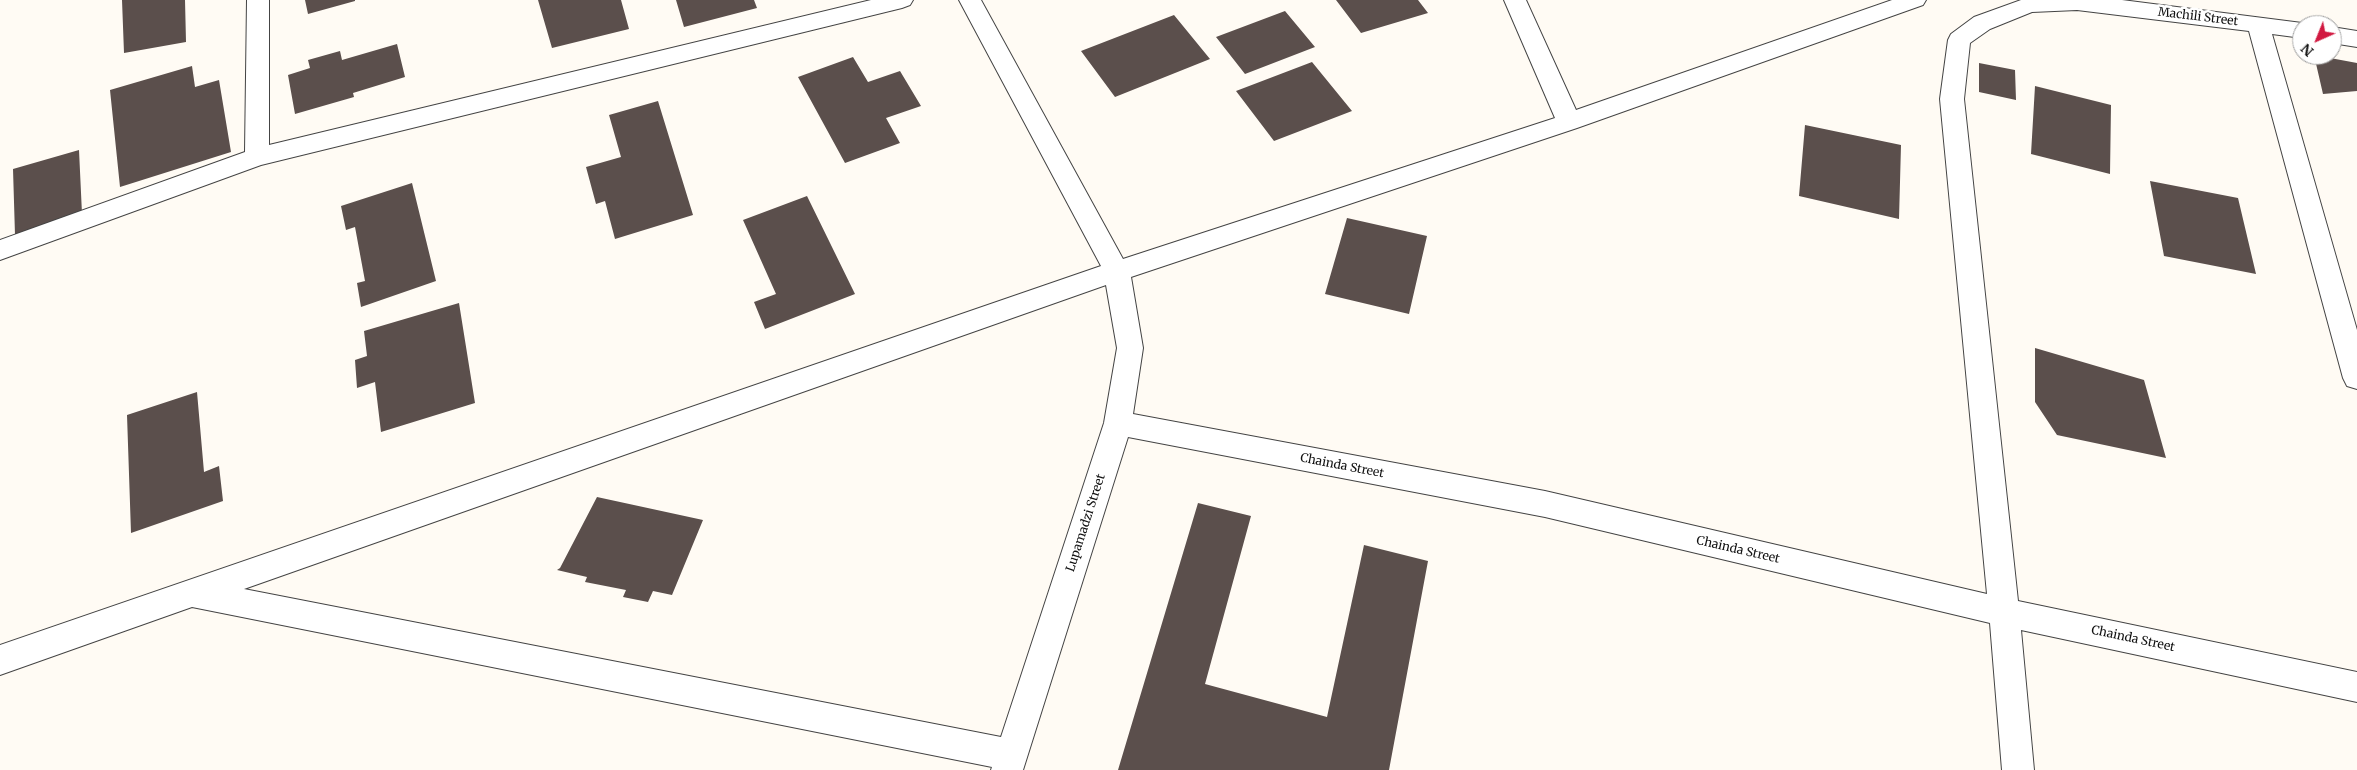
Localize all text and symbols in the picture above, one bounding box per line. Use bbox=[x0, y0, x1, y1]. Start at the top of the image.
street label: Machili Street bbox=[2157, 5, 2239, 29]
north arrow bbox=[2292, 15, 2342, 65]
text: N bbox=[2297, 40, 2318, 60]
street label: Chainda Street bbox=[1299, 451, 1385, 481]
street label: Lupamadzi Street bbox=[1063, 472, 1109, 574]
street label: Chainda Street bbox=[1695, 533, 1781, 567]
street label: Chainda Street bbox=[2090, 623, 2176, 655]

